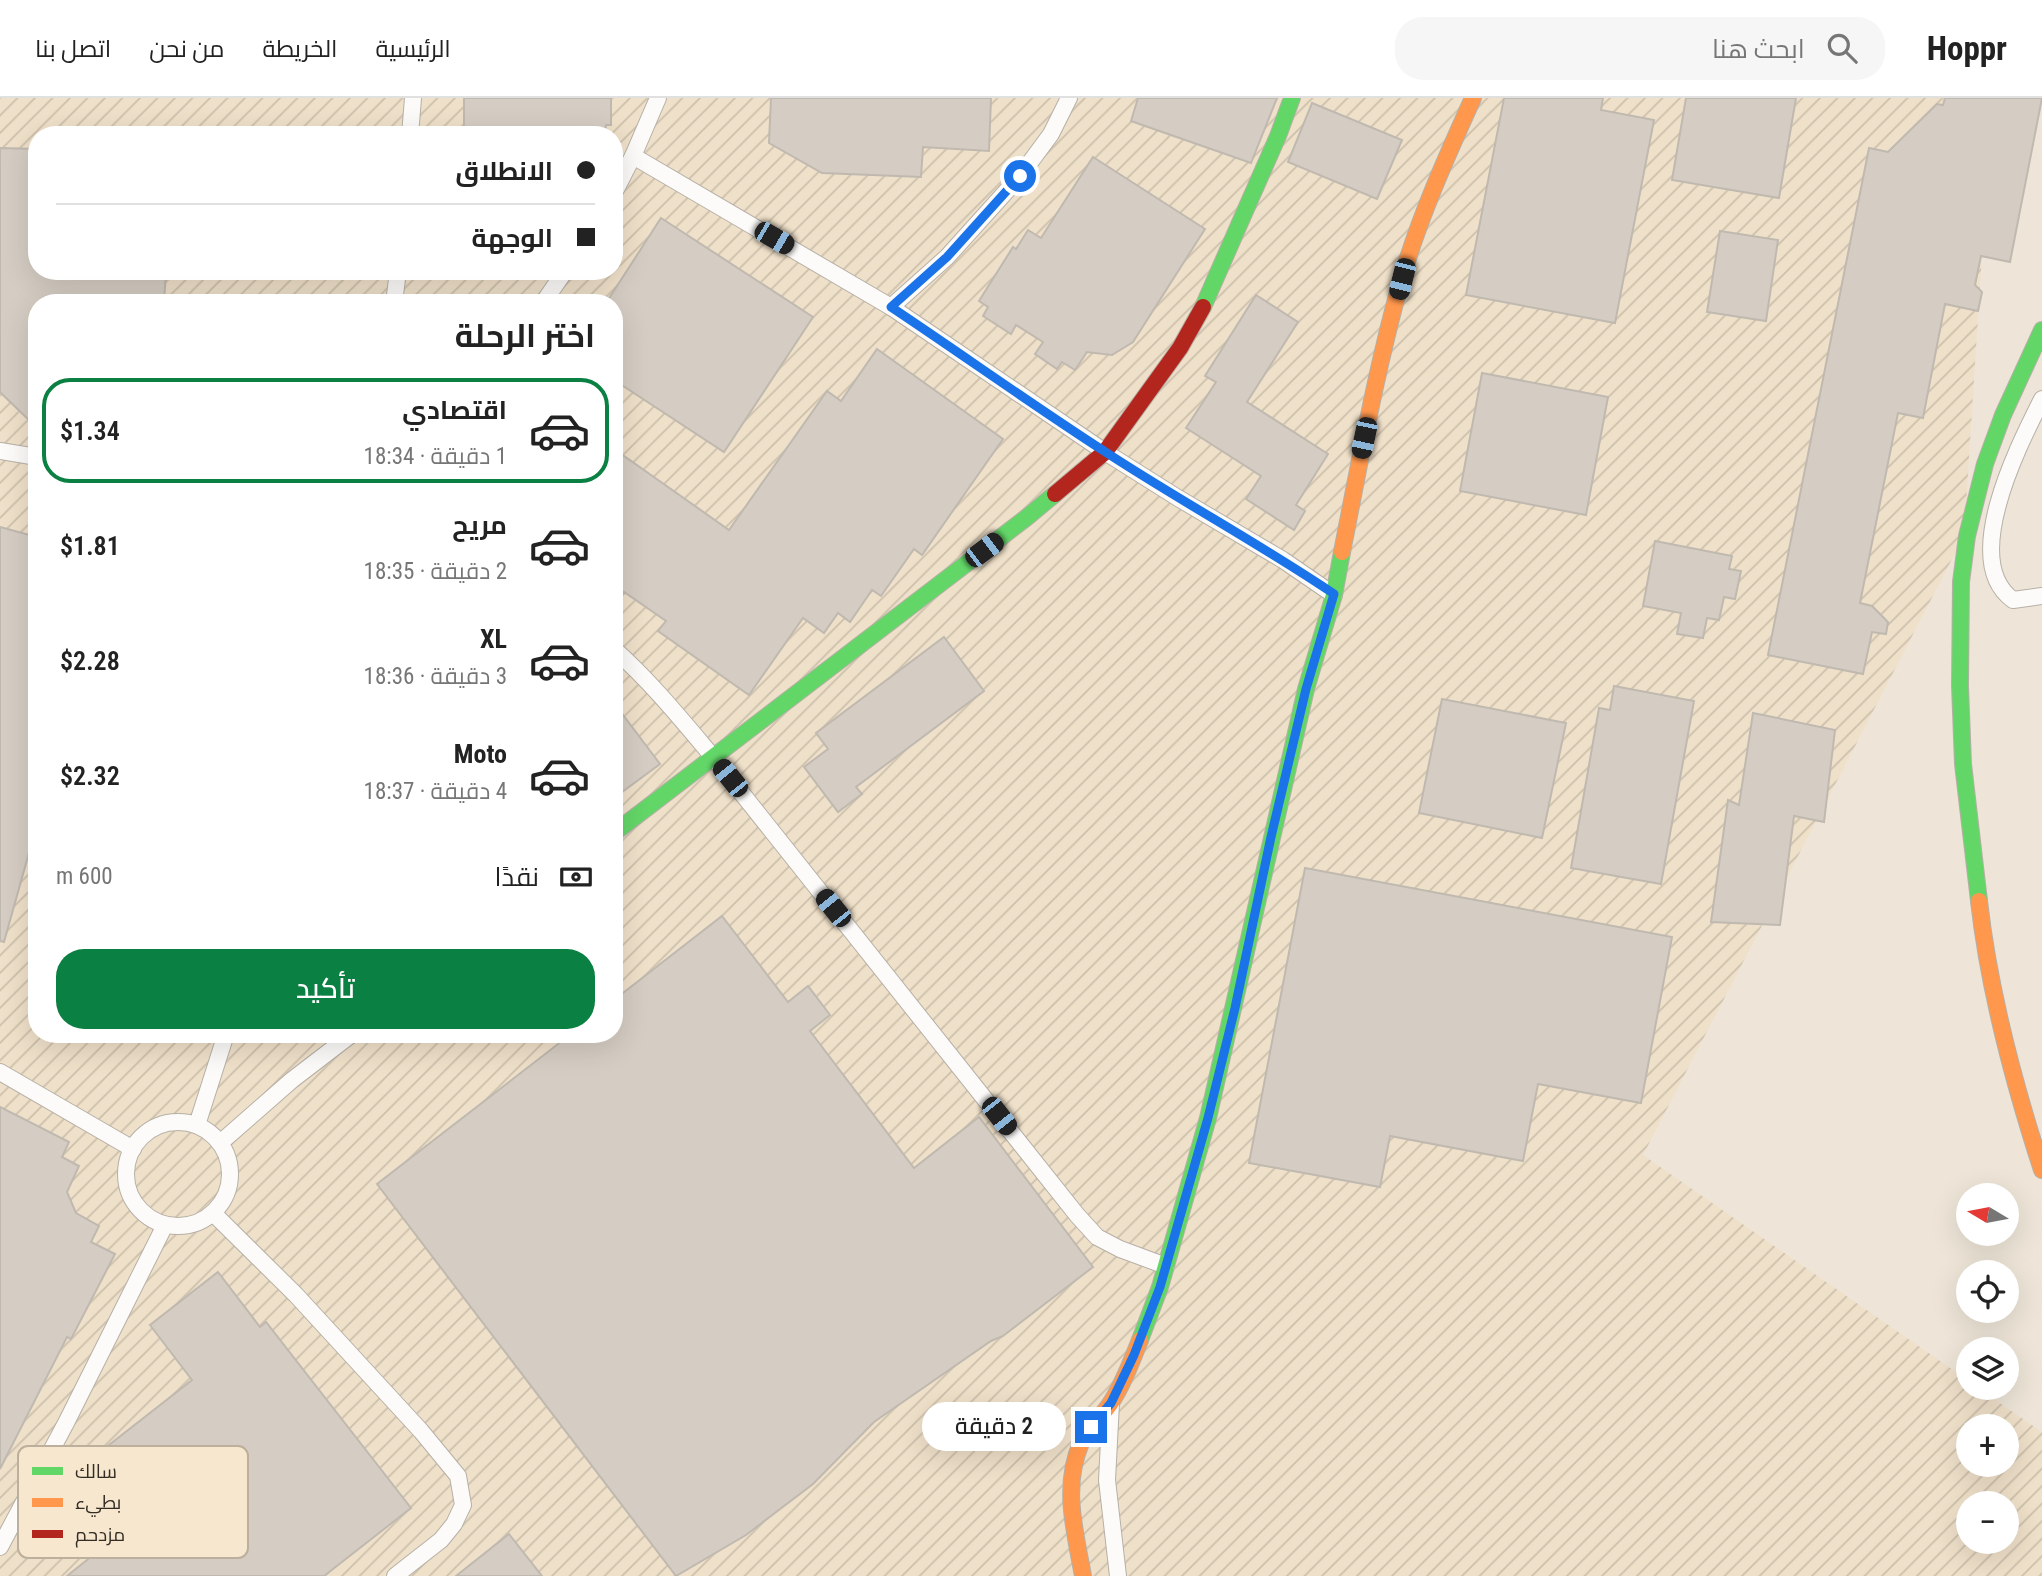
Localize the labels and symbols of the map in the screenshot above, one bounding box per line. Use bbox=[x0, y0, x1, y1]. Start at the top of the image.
route start bbox=[1004, 160, 1036, 192]
car bbox=[751, 218, 798, 258]
car bbox=[1387, 256, 1418, 302]
car bbox=[1350, 415, 1379, 461]
car bbox=[961, 529, 1008, 571]
car bbox=[709, 755, 752, 801]
car bbox=[812, 885, 855, 931]
car bbox=[978, 1093, 1021, 1139]
north arrow bbox=[1956, 1183, 2020, 1246]
callout: 2 دقيقة bbox=[923, 1402, 1066, 1452]
route end bbox=[1075, 1411, 1107, 1443]
legend bbox=[18, 1446, 248, 1558]
text: سالك bbox=[75, 1460, 117, 1483]
text: بطيء bbox=[75, 1491, 121, 1517]
text: مزدحم bbox=[75, 1523, 125, 1548]

